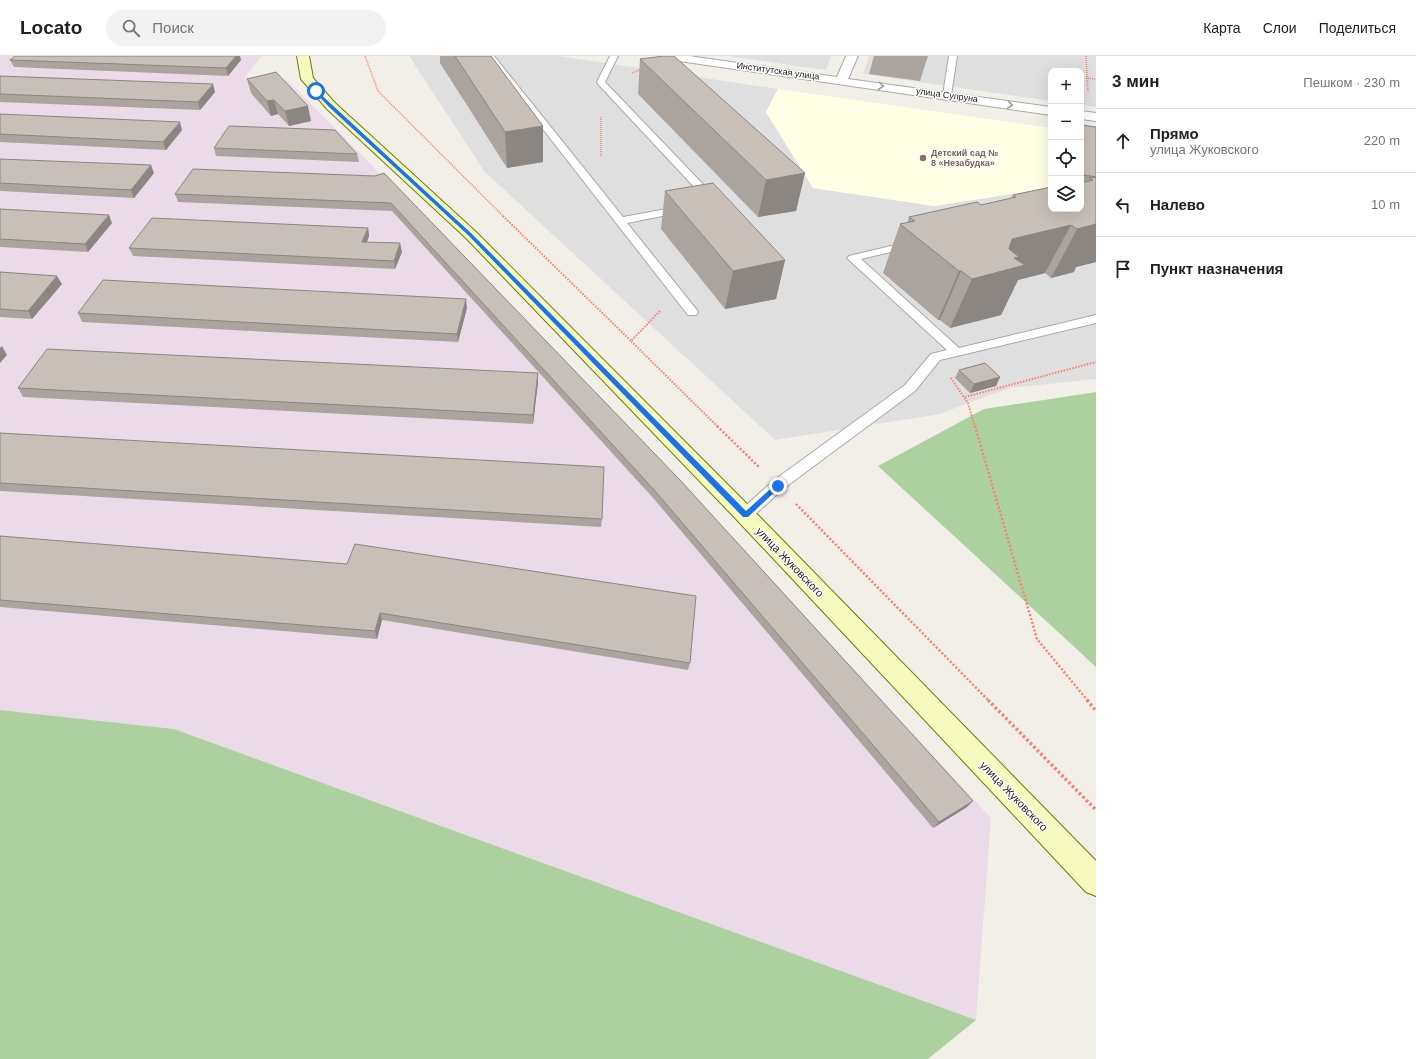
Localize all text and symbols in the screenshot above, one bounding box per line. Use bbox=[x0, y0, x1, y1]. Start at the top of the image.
search box bbox=[106, 10, 386, 46]
text: Locato bbox=[20, 17, 82, 38]
icon: search bbox=[120, 17, 142, 39]
text: Поиск bbox=[152, 19, 194, 36]
text: Карта bbox=[1203, 20, 1241, 36]
text: Слои bbox=[1263, 20, 1297, 36]
text: Поделиться bbox=[1319, 20, 1396, 36]
street label: Институтская улица bbox=[736, 60, 820, 82]
map controls bbox=[1048, 68, 1084, 212]
button: + bbox=[1048, 68, 1084, 104]
text: 3 мин bbox=[1112, 72, 1159, 91]
text: Пешком · 230 m bbox=[1303, 75, 1400, 90]
one-way arrow bbox=[878, 81, 884, 90]
route start bbox=[307, 82, 325, 100]
street label: улица Супруна bbox=[915, 86, 979, 104]
one-way arrow bbox=[1007, 100, 1013, 109]
button: − bbox=[1048, 104, 1084, 140]
text: Прямо bbox=[1150, 125, 1199, 142]
icon: ahead bbox=[1112, 130, 1134, 152]
text: 220 m bbox=[1364, 133, 1400, 148]
button: locate bbox=[1048, 140, 1084, 176]
text: улица Жуковского bbox=[1150, 142, 1259, 157]
place label: Детский сад № 8 «Незабудка» bbox=[931, 148, 998, 168]
marker: Детский сад № 8 «Незабудка» bbox=[918, 153, 928, 163]
button: layers bbox=[1048, 176, 1084, 212]
icon: left bbox=[1112, 194, 1134, 216]
text: Налево bbox=[1150, 196, 1205, 213]
text: 10 m bbox=[1371, 197, 1400, 212]
icon: arrive bbox=[1112, 258, 1134, 280]
text: Пункт назначения bbox=[1150, 260, 1283, 277]
route end bbox=[769, 477, 787, 495]
street label: улица Жуковского bbox=[754, 525, 826, 599]
street label: улица Жуковского bbox=[978, 759, 1050, 833]

